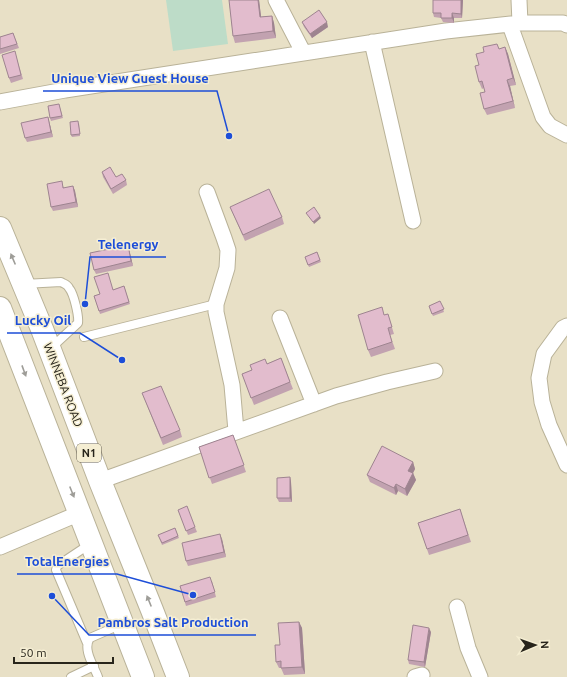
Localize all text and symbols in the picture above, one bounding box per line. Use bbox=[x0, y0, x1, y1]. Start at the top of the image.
callout: Unique View Guest House bbox=[43, 66, 217, 91]
text: Unique View Guest House bbox=[51, 71, 209, 85]
callout: Telenergy bbox=[90, 232, 166, 257]
text: Telenergy bbox=[98, 237, 158, 251]
one-way arrow bbox=[10, 254, 16, 265]
callout: Lucky Oil bbox=[7, 308, 80, 333]
text: Lucky Oil bbox=[15, 313, 71, 327]
street label: WINNEBA ROAD bbox=[41, 341, 86, 429]
one-way arrow bbox=[21, 365, 27, 377]
road number: N1 bbox=[77, 444, 101, 462]
one-way arrow bbox=[69, 486, 75, 498]
callout: TotalEnergies bbox=[17, 549, 117, 574]
text: TotalEnergies bbox=[25, 554, 109, 568]
one-way arrow bbox=[145, 595, 151, 607]
callout: Pambros Salt Production bbox=[89, 610, 256, 635]
text: Pambros Salt Production bbox=[97, 615, 249, 629]
north arrow bbox=[515, 625, 555, 665]
scale bar bbox=[14, 639, 113, 665]
text: N bbox=[539, 640, 551, 649]
text: 50 m bbox=[20, 646, 47, 659]

